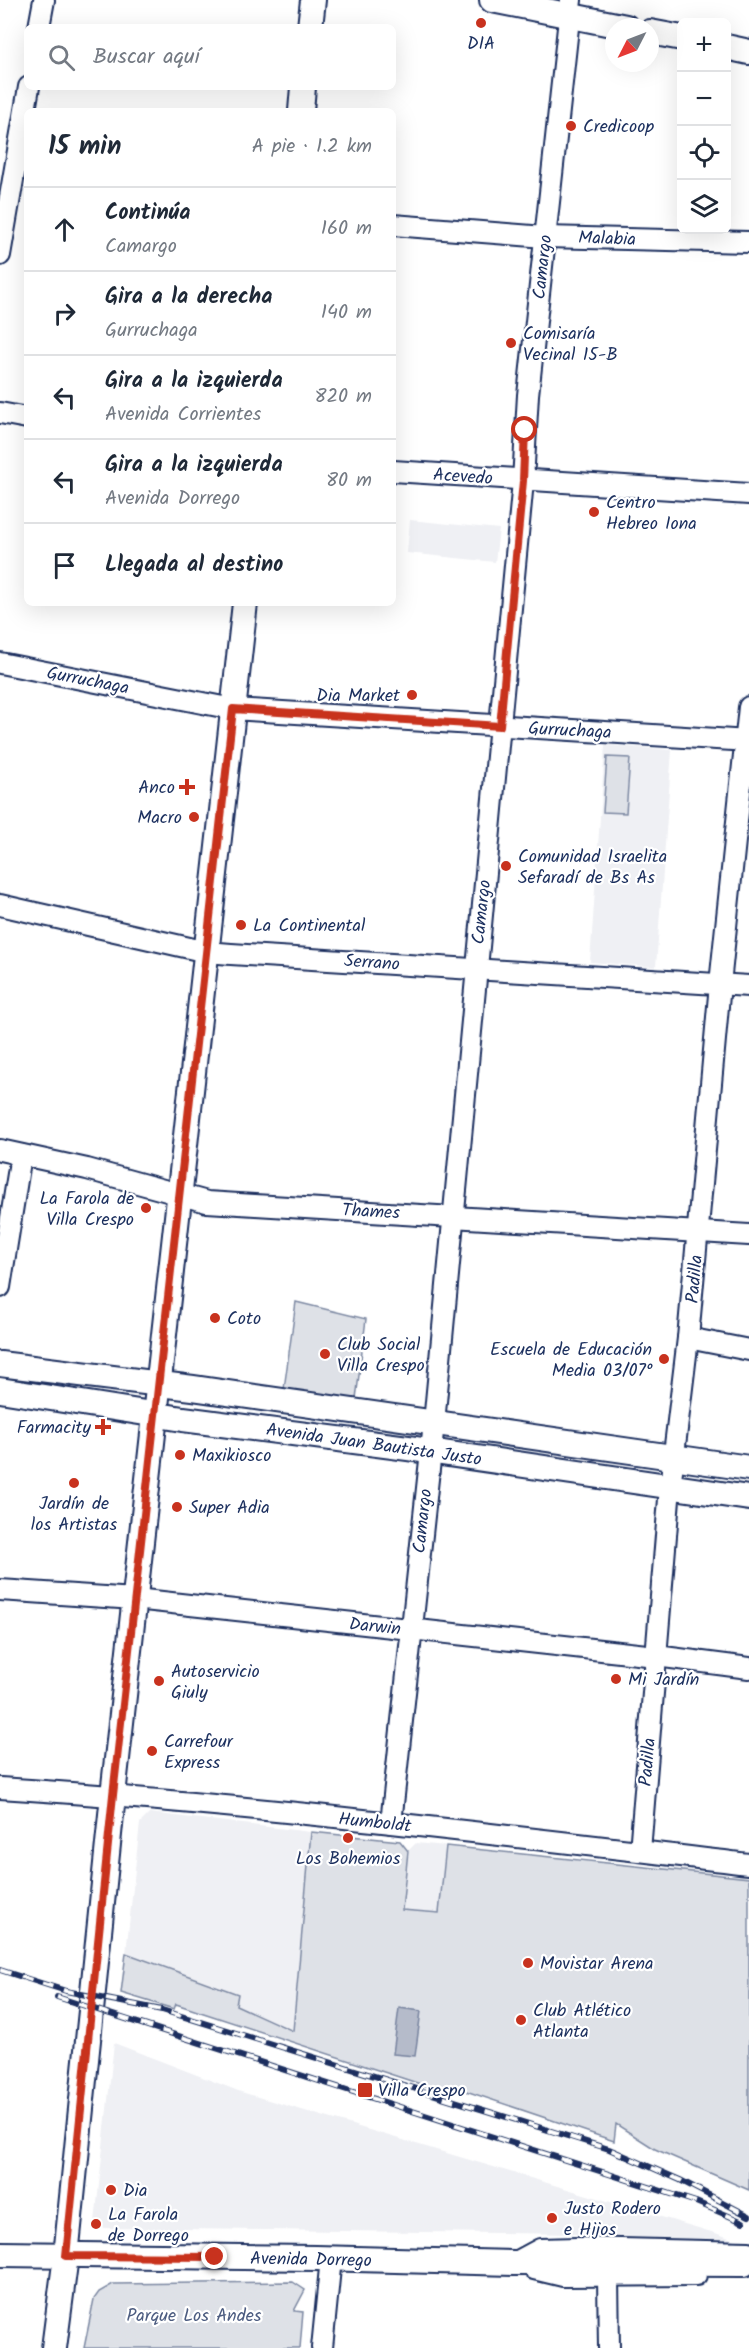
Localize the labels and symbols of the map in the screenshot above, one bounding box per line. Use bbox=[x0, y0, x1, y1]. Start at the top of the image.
marker: DIA bbox=[474, 16, 488, 30]
north arrow bbox=[605, 18, 659, 72]
place label: DIA bbox=[467, 30, 495, 59]
place label: Credicoop bbox=[583, 113, 654, 142]
marker: Credicoop bbox=[564, 119, 578, 133]
street label: Malabia bbox=[578, 224, 636, 255]
street label: Camargo bbox=[526, 233, 561, 301]
place label: Comisaría Vecinal 15-B bbox=[523, 320, 618, 370]
marker: Comisaría Vecinal 15-B bbox=[504, 336, 518, 350]
route start bbox=[511, 416, 537, 442]
street label: Acevedo bbox=[432, 461, 494, 494]
place label: Centro Hebreo Iona bbox=[606, 489, 697, 539]
marker: Centro Hebreo Iona bbox=[587, 505, 601, 519]
street label: Gurruchaga bbox=[44, 659, 131, 704]
place label: Dia Market bbox=[316, 682, 401, 711]
marker: Dia Market bbox=[405, 688, 419, 702]
street label: Gurruchaga bbox=[528, 715, 612, 748]
place label: Anco bbox=[138, 774, 175, 803]
marker: Anco bbox=[180, 780, 194, 794]
place label: Macro bbox=[137, 804, 182, 833]
marker: Macro bbox=[187, 810, 201, 824]
place label: Comunidad Israelita Sefaradí de Bs As bbox=[518, 843, 667, 893]
marker: Comunidad Israelita Sefaradí de Bs As bbox=[499, 859, 513, 873]
street label: Camargo bbox=[465, 878, 500, 946]
place label: La Continental bbox=[253, 912, 366, 941]
marker: La Continental bbox=[234, 918, 248, 932]
street label: Serrano bbox=[343, 947, 401, 980]
place label: La Farola de Villa Crespo bbox=[39, 1185, 134, 1235]
street label: Thames bbox=[341, 1197, 401, 1229]
marker: La Farola de Villa Crespo bbox=[139, 1201, 153, 1215]
street label: Padilla bbox=[679, 1254, 712, 1305]
place label: Coto bbox=[227, 1305, 261, 1334]
marker: Coto bbox=[208, 1311, 222, 1325]
place label: Club Social Villa Crespo bbox=[337, 1331, 425, 1381]
place label: Escuela de Educación Media 03/07° bbox=[490, 1336, 653, 1386]
marker: Club Social Villa Crespo bbox=[318, 1347, 332, 1361]
marker: Escuela de Educación Media 03/07° bbox=[657, 1352, 671, 1366]
place label: Farmacity bbox=[17, 1414, 92, 1443]
street label: Avenida Juan Bautista Justo bbox=[264, 1416, 483, 1475]
marker: Farmacity bbox=[96, 1420, 110, 1434]
place label: Maxikiosco bbox=[192, 1442, 271, 1471]
marker: Maxikiosco bbox=[173, 1448, 187, 1462]
marker: Jardín de los Artistas bbox=[67, 1476, 81, 1490]
street label: Camargo bbox=[406, 1487, 441, 1555]
place label: Jardín de los Artistas bbox=[31, 1490, 117, 1540]
place label: Super Adia bbox=[189, 1494, 270, 1523]
marker: Super Adia bbox=[170, 1500, 184, 1514]
street label: Darwin bbox=[347, 1610, 402, 1645]
place label: Autoservicio Giuly bbox=[171, 1658, 260, 1708]
place label: Mi Jardín bbox=[628, 1666, 699, 1695]
marker: Mi Jardín bbox=[609, 1672, 623, 1686]
marker: Autoservicio Giuly bbox=[152, 1674, 166, 1688]
place label: Carrefour Express bbox=[164, 1728, 234, 1778]
street label: Padilla bbox=[632, 1737, 665, 1788]
marker: Carrefour Express bbox=[145, 1744, 159, 1758]
street label: Humboldt bbox=[337, 1805, 414, 1842]
marker: Los Bohemios bbox=[341, 1831, 355, 1845]
place label: Los Bohemios bbox=[296, 1845, 401, 1874]
place label: Movistar Arena bbox=[540, 1950, 654, 1979]
marker: Movistar Arena bbox=[521, 1956, 535, 1970]
place label: Club Atlético Atlanta bbox=[533, 1997, 631, 2047]
marker: Club Atlético Atlanta bbox=[514, 2013, 528, 2027]
place label: Villa Crespo bbox=[378, 2077, 466, 2106]
marker: Villa Crespo bbox=[356, 2081, 374, 2099]
place label: Dia bbox=[123, 2177, 147, 2206]
marker: Dia bbox=[104, 2183, 118, 2197]
place label: Justo Rodero e Hijos bbox=[564, 2195, 661, 2245]
place label: La Farola de Dorrego bbox=[108, 2201, 189, 2251]
marker: Justo Rodero e Hijos bbox=[545, 2211, 559, 2225]
marker: La Farola de Dorrego bbox=[89, 2217, 103, 2231]
route end bbox=[201, 2243, 227, 2269]
street label: Avenida Dorrego bbox=[250, 2245, 372, 2276]
park label: Parque Los Andes bbox=[127, 2302, 262, 2331]

